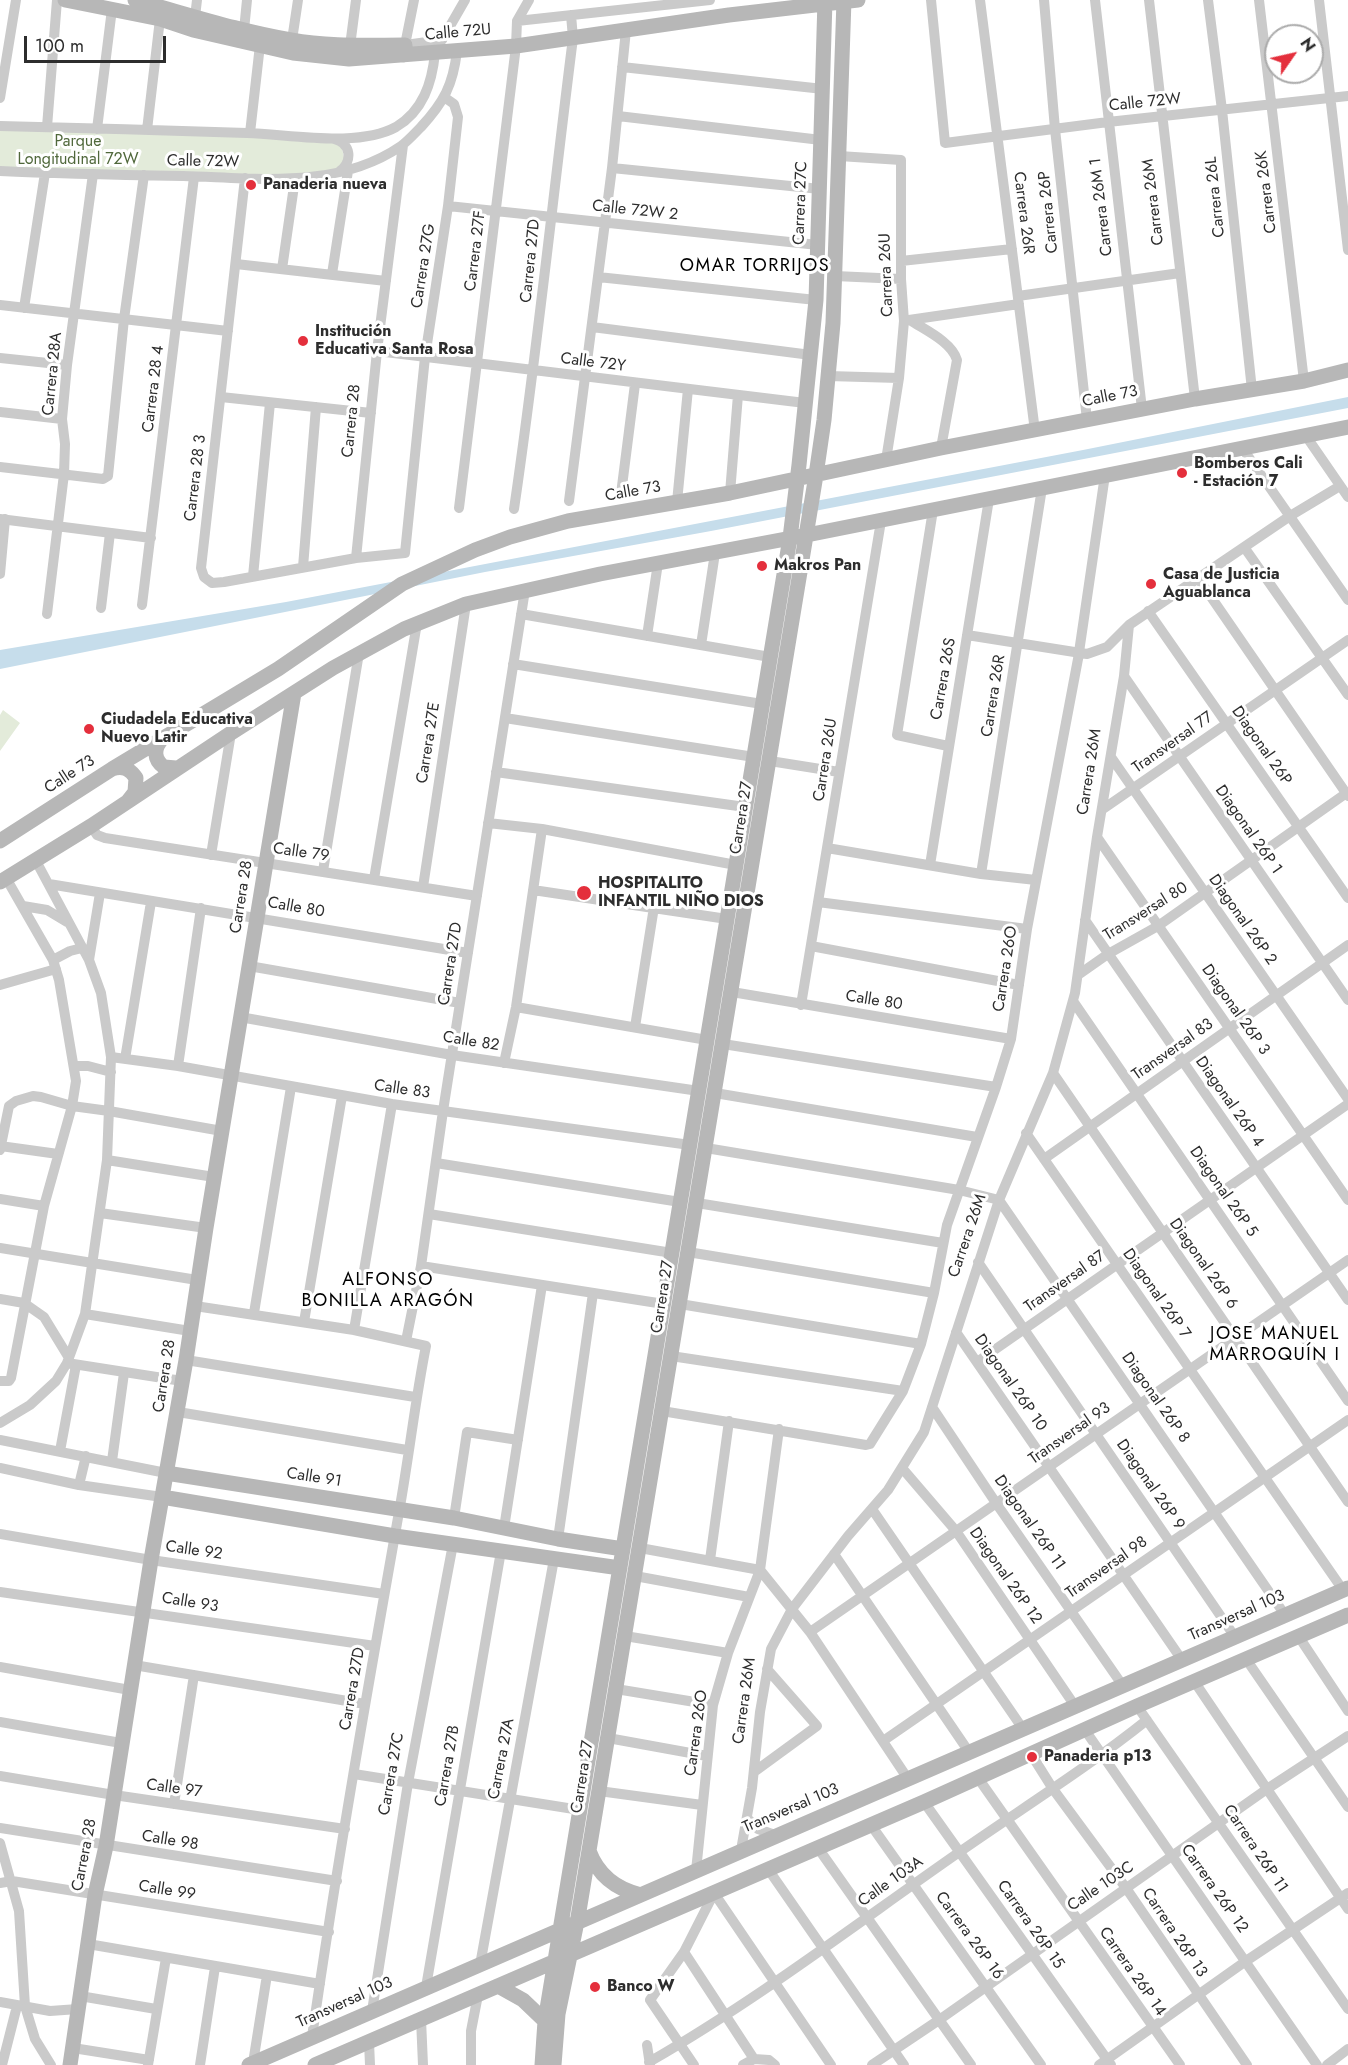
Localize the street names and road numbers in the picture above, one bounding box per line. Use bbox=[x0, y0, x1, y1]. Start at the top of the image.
street label: Calle 72U bbox=[424, 21, 492, 45]
street label: Calle 72W bbox=[1108, 90, 1182, 116]
street label: Carrera 26K bbox=[1252, 150, 1282, 234]
street label: Calle 72W bbox=[167, 152, 239, 172]
street label: Carrera 26L bbox=[1202, 156, 1230, 238]
street label: Carrera 26M 1 bbox=[1086, 157, 1118, 257]
street label: Carrera 26M bbox=[1139, 158, 1169, 246]
street label: Carrera 27C bbox=[790, 161, 812, 245]
street label: Carrera 26P bbox=[1035, 170, 1063, 254]
street label: Carrera 26R bbox=[1008, 171, 1038, 255]
street label: Calle 72W 2 bbox=[591, 197, 679, 225]
street label: Carrera 27F bbox=[462, 210, 490, 292]
street label: Carrera 27D bbox=[517, 218, 545, 304]
street label: Carrera 27G bbox=[408, 222, 440, 310]
street label: Carrera 26U bbox=[876, 233, 898, 317]
street label: Carrera 28A bbox=[39, 331, 67, 417]
street label: Carrera 28 4 bbox=[139, 344, 169, 434]
street label: Calle 72Y bbox=[559, 349, 627, 377]
street label: Calle 73 bbox=[1081, 382, 1139, 412]
street label: Carrera 28 bbox=[339, 383, 365, 459]
street label: Carrera 28 3 bbox=[181, 434, 211, 522]
street label: Calle 73 bbox=[604, 478, 662, 506]
street label: Carrera 26S bbox=[927, 637, 961, 721]
street label: Carrera 26R bbox=[978, 654, 1010, 738]
street label: Carrera 27E bbox=[413, 701, 445, 785]
street label: Diagonal 26P bbox=[1227, 703, 1295, 789]
street label: Transversal 77 bbox=[1129, 708, 1217, 778]
street label: Carrera 26U bbox=[810, 717, 842, 803]
street label: Carrera 26M bbox=[1074, 728, 1106, 816]
street label: Calle 73 bbox=[41, 752, 99, 798]
street label: Carrera 27 bbox=[727, 780, 757, 856]
street label: Diagonal 26P 1 bbox=[1210, 782, 1286, 878]
street label: Calle 79 bbox=[272, 840, 330, 866]
street label: Carrera 28 bbox=[227, 859, 257, 935]
street label: Diagonal 26P 2 bbox=[1204, 871, 1280, 969]
street label: Transversal 80 bbox=[1100, 879, 1192, 945]
street label: Calle 80 bbox=[266, 894, 326, 922]
street label: Carrera 27D bbox=[435, 921, 467, 1007]
street label: Carrera 26O bbox=[990, 925, 1022, 1013]
street label: Diagonal 26P 3 bbox=[1197, 961, 1273, 1059]
street label: Calle 80 bbox=[844, 987, 904, 1015]
street label: Transversal 83 bbox=[1129, 1015, 1217, 1085]
street label: Calle 82 bbox=[441, 1028, 501, 1056]
street label: Diagonal 26P 4 bbox=[1191, 1053, 1267, 1151]
street label: Calle 83 bbox=[373, 1077, 431, 1103]
street label: Diagonal 26P 5 bbox=[1185, 1143, 1261, 1241]
street label: Carrera 26M bbox=[945, 1192, 991, 1280]
street label: Diagonal 26P 6 bbox=[1165, 1215, 1241, 1313]
street label: Diagonal 26P 7 bbox=[1118, 1245, 1194, 1343]
street label: Transversal 87 bbox=[1021, 1247, 1109, 1317]
street label: Carrera 27 bbox=[648, 1259, 678, 1335]
street label: Diagonal 26P 10 bbox=[969, 1331, 1051, 1435]
street label: Carrera 28 bbox=[150, 1338, 180, 1414]
street label: Diagonal 26P 8 bbox=[1117, 1349, 1193, 1447]
street label: Transversal 93 bbox=[1025, 1399, 1115, 1469]
street label: Diagonal 26P 9 bbox=[1112, 1436, 1188, 1534]
street label: Calle 91 bbox=[285, 1464, 343, 1492]
street label: Diagonal 26P 11 bbox=[989, 1472, 1069, 1574]
street label: Diagonal 26P 12 bbox=[965, 1524, 1045, 1628]
street label: Transversal 98 bbox=[1062, 1533, 1152, 1603]
street label: Calle 92 bbox=[164, 1538, 224, 1564]
street label: Transversal 103 bbox=[1186, 1586, 1288, 1646]
street label: Calle 93 bbox=[160, 1589, 220, 1617]
street label: Carrera 27D bbox=[336, 1646, 370, 1732]
street label: Carrera 26M bbox=[729, 1657, 761, 1745]
street label: Carrera 26O bbox=[681, 1689, 713, 1777]
street label: Carrera 27A bbox=[485, 1717, 519, 1801]
street label: Carrera 27B bbox=[431, 1724, 465, 1808]
street label: Carrera 27C bbox=[375, 1731, 409, 1817]
street label: Carrera 27 bbox=[568, 1739, 598, 1815]
street label: Calle 97 bbox=[145, 1776, 203, 1802]
street label: Transversal 103 bbox=[740, 1780, 842, 1838]
street label: Carrera 26P 11 bbox=[1219, 1801, 1291, 1897]
street label: Carrera 28 bbox=[69, 1817, 101, 1893]
street label: Calle 98 bbox=[140, 1827, 200, 1855]
street label: Carrera 26P 12 bbox=[1176, 1841, 1252, 1937]
street label: Calle 103A bbox=[855, 1853, 927, 1911]
street label: Calle 103C bbox=[1064, 1858, 1138, 1916]
street label: Calle 99 bbox=[137, 1877, 197, 1905]
street label: Carrera 26P 15 bbox=[992, 1877, 1068, 1973]
street label: Carrera 26P 13 bbox=[1137, 1885, 1211, 1981]
street label: Carrera 26P 16 bbox=[931, 1888, 1007, 1984]
street label: Carrera 26P 14 bbox=[1094, 1924, 1170, 2020]
street label: Transversal 103 bbox=[294, 1973, 396, 2033]

